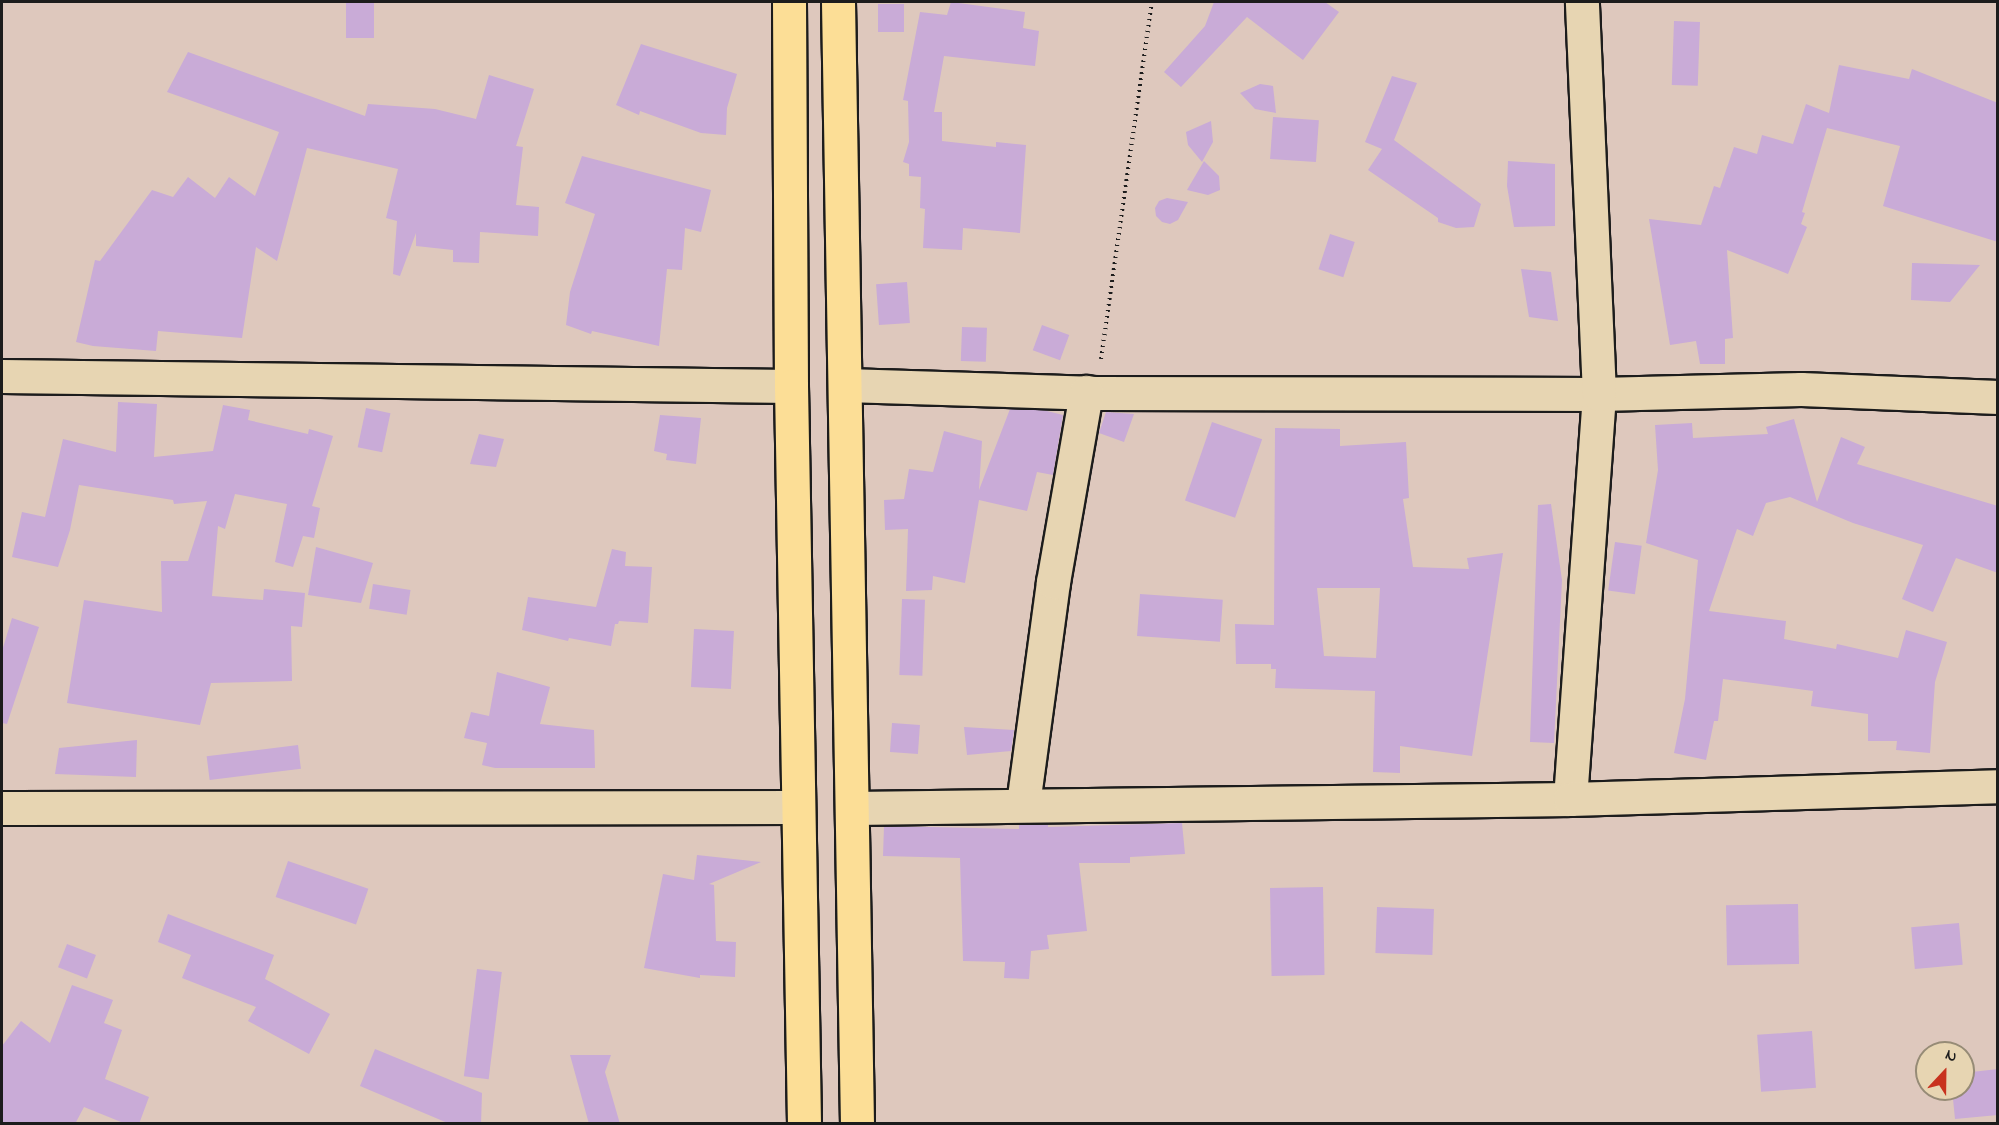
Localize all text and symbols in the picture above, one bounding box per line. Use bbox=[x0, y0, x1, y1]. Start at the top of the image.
north arrow bbox=[1915, 1041, 1975, 1101]
text: N bbox=[1941, 1043, 1961, 1069]

